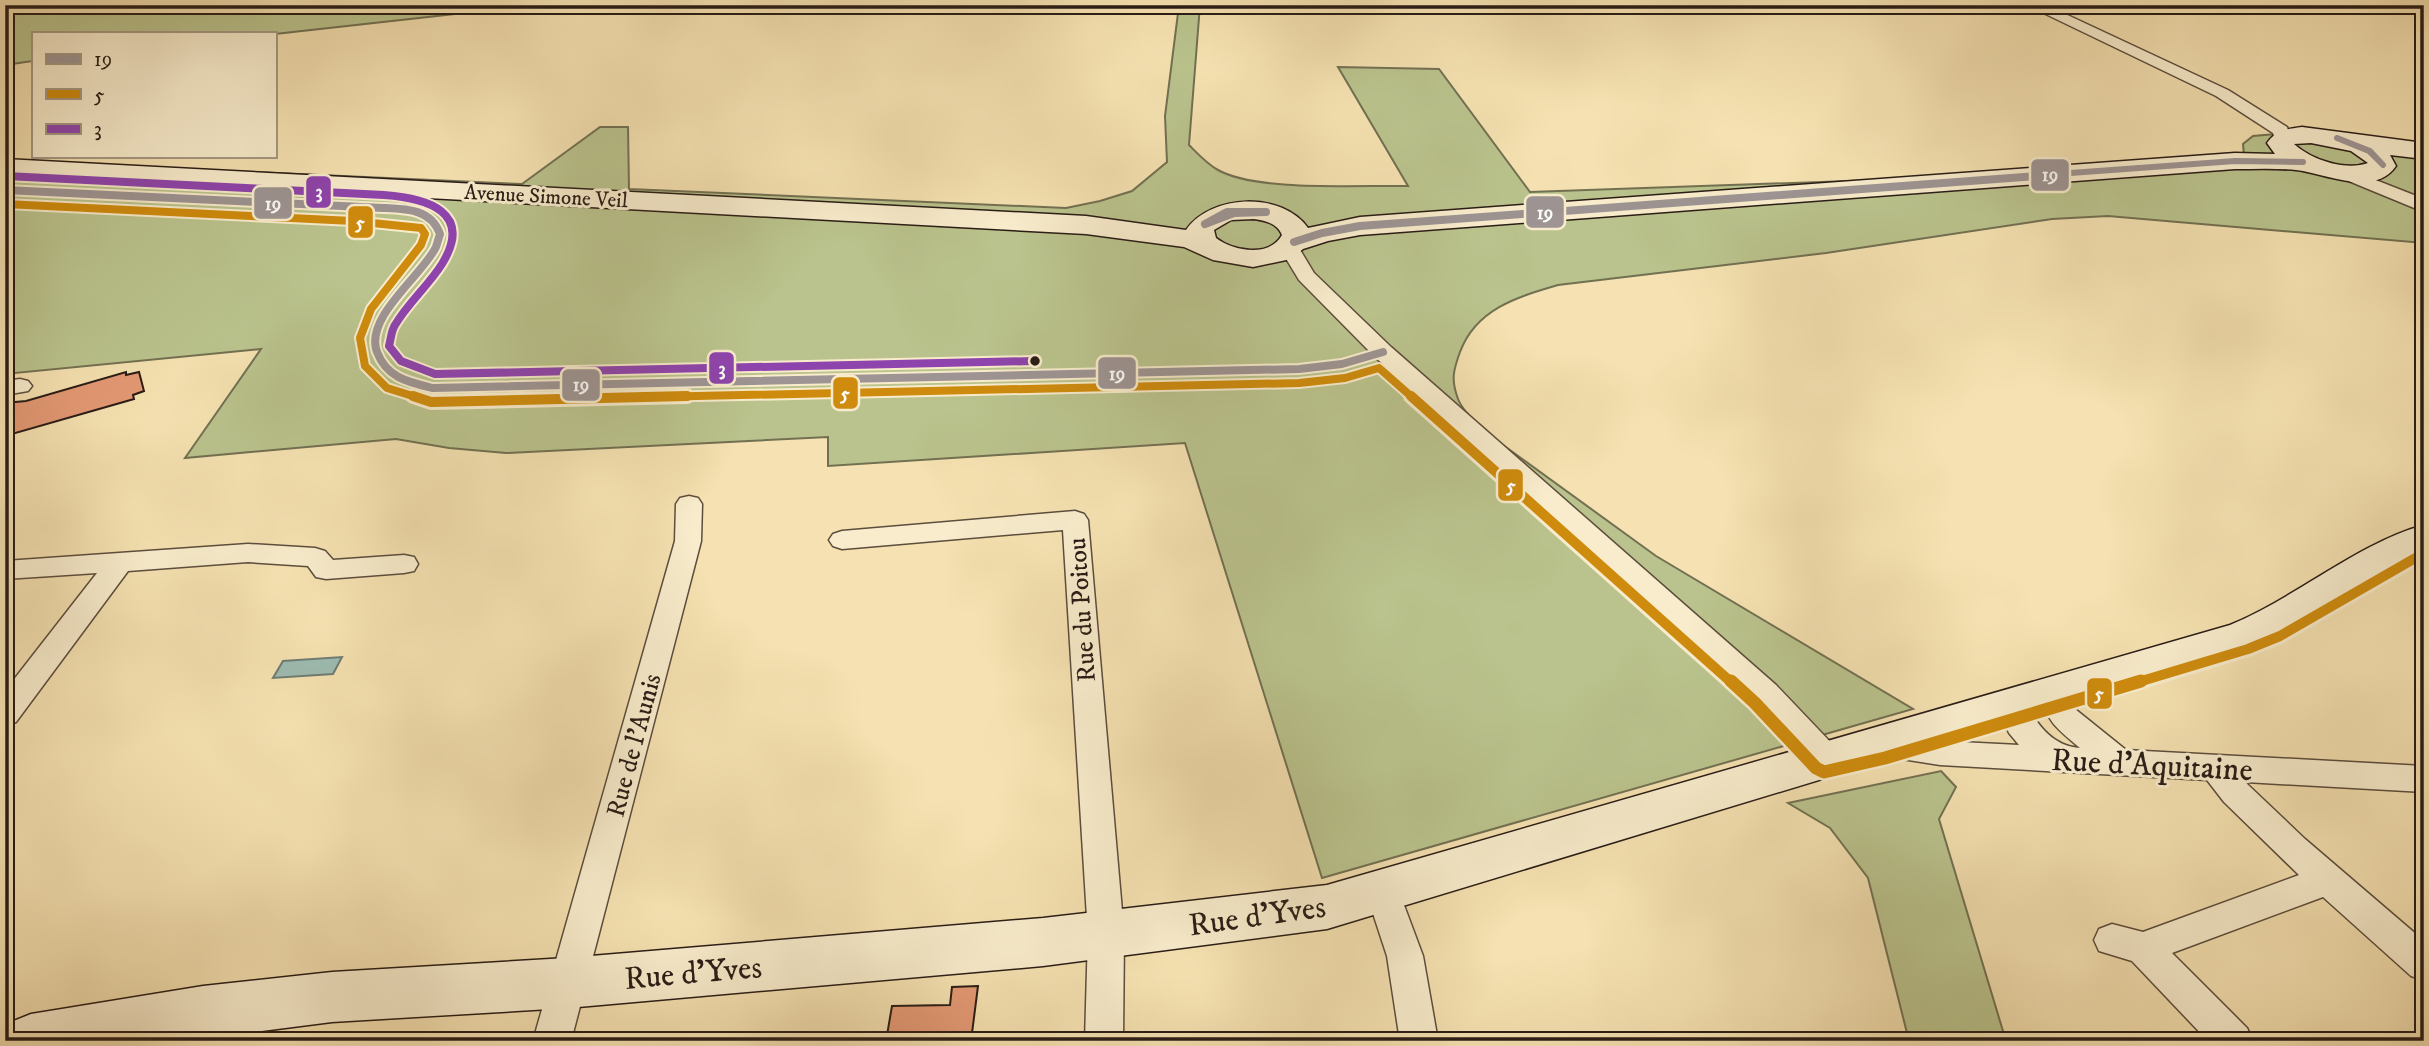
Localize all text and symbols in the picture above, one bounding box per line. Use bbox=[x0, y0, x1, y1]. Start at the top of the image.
legend bbox=[32, 32, 276, 158]
text: 19 bbox=[94, 47, 112, 73]
text: 5 bbox=[94, 83, 104, 109]
text: 3 bbox=[94, 117, 102, 143]
line badge: 19 bbox=[2030, 158, 2070, 192]
text: 19 bbox=[2042, 164, 2058, 187]
line badge: 3 bbox=[305, 175, 332, 209]
street label: Avenue Simone Veil bbox=[463, 180, 629, 214]
text: 3 bbox=[315, 181, 323, 204]
line badge: 19 bbox=[253, 186, 293, 220]
text: 19 bbox=[265, 193, 281, 216]
line badge: 19 bbox=[1525, 195, 1565, 229]
text: 19 bbox=[1537, 202, 1553, 225]
line badge: 5 bbox=[347, 205, 374, 239]
text: 5 bbox=[354, 212, 365, 235]
line badge: 3 bbox=[708, 351, 735, 385]
unlabelled marker bbox=[1028, 354, 1042, 368]
line badge: 19 bbox=[1097, 356, 1137, 390]
text: 3 bbox=[718, 358, 726, 381]
text: 19 bbox=[1109, 363, 1125, 386]
line badge: 19 bbox=[561, 368, 601, 402]
text: 19 bbox=[573, 374, 589, 397]
line badge: 5 bbox=[832, 376, 859, 410]
text: 5 bbox=[839, 383, 850, 406]
line badge: 5 bbox=[1497, 468, 1524, 502]
text: 5 bbox=[1505, 475, 1516, 498]
street label: Rue du Poitou bbox=[1061, 537, 1104, 683]
street label: Rue de l'Aunis bbox=[599, 670, 669, 821]
line badge: 5 bbox=[2086, 677, 2113, 710]
text: 5 bbox=[2093, 683, 2104, 706]
street label: Rue d'Aquitaine bbox=[2050, 741, 2254, 791]
street label: Rue d'Yves bbox=[1186, 888, 1328, 946]
street label: Rue d'Yves bbox=[623, 948, 764, 1000]

